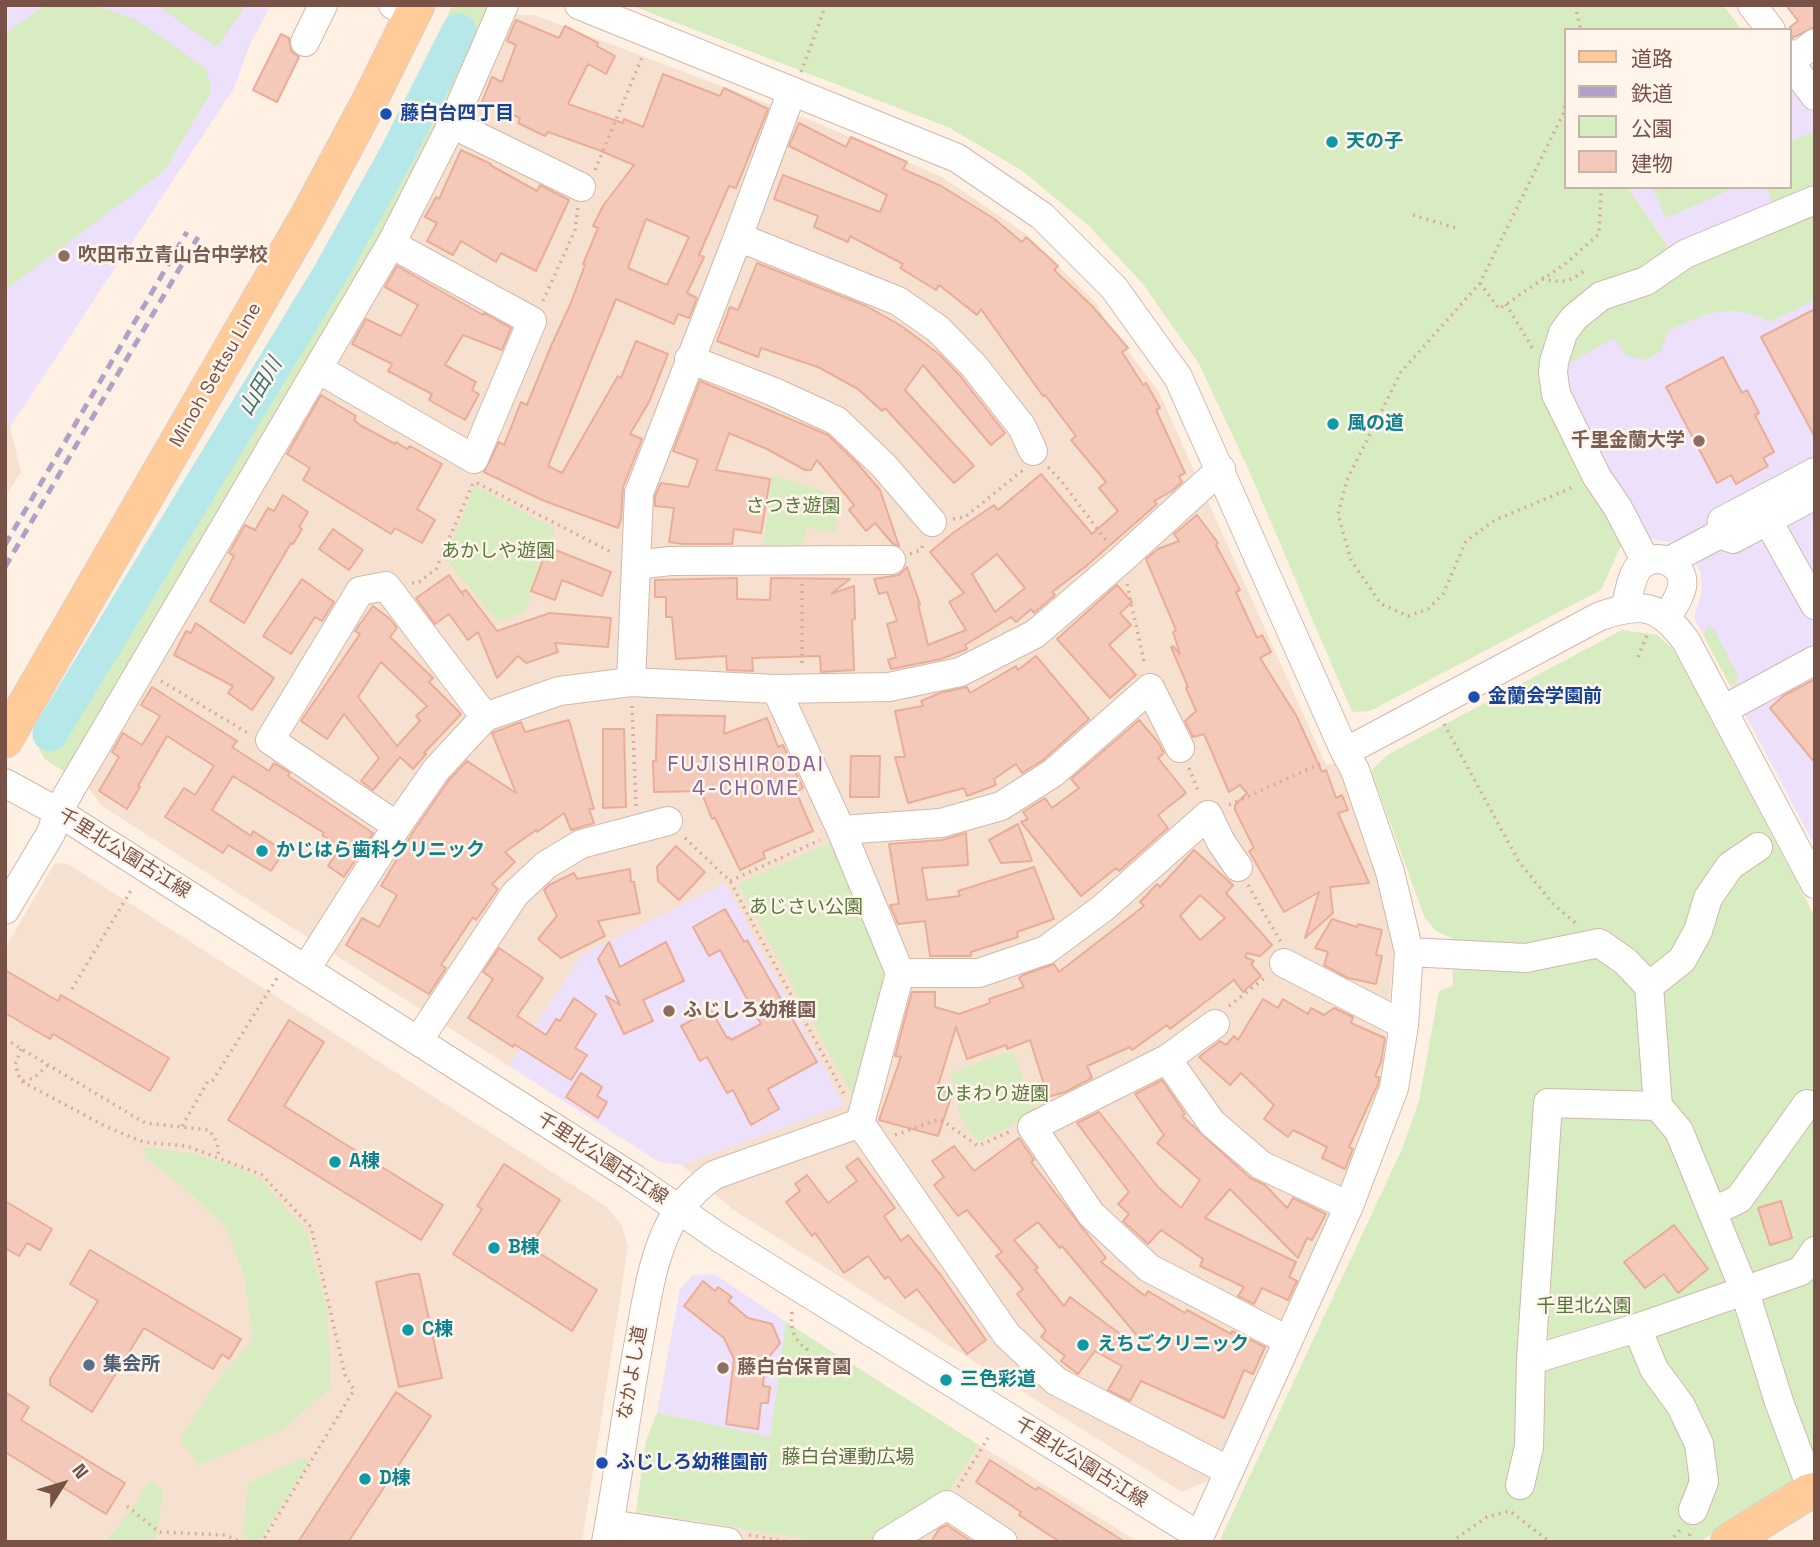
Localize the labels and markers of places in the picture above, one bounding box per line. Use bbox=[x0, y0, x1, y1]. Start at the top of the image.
place label: 藤白台四丁目 bbox=[400, 103, 514, 125]
marker: 藤白台四丁目 bbox=[378, 106, 394, 122]
place label: 天の子 bbox=[1346, 131, 1403, 153]
marker: 天の子 bbox=[1324, 134, 1340, 150]
place label: 吹田市立青山台中学校 bbox=[78, 245, 268, 267]
marker: 吹田市立青山台中学校 bbox=[56, 248, 72, 264]
place label: 風の道 bbox=[1347, 413, 1404, 435]
marker: 風の道 bbox=[1325, 416, 1341, 432]
place label: 千里金蘭大学 bbox=[1571, 430, 1685, 452]
marker: 千里金蘭大学 bbox=[1691, 433, 1707, 449]
place label: 金蘭会学園前 bbox=[1488, 686, 1602, 708]
marker: 金蘭会学園前 bbox=[1466, 689, 1482, 705]
place label: かじはら歯科クリニック bbox=[276, 840, 485, 862]
marker: かじはら歯科クリニック bbox=[254, 843, 270, 859]
place label: ふじしろ幼稚園 bbox=[683, 1000, 816, 1022]
marker: ふじしろ幼稚園 bbox=[661, 1003, 677, 1019]
place label: A棟 bbox=[349, 1151, 380, 1173]
marker: A棟 bbox=[327, 1154, 343, 1170]
place label: B棟 bbox=[508, 1237, 540, 1259]
marker: B棟 bbox=[486, 1240, 502, 1256]
place label: C棟 bbox=[422, 1319, 453, 1341]
marker: C棟 bbox=[400, 1322, 416, 1338]
place label: えちごクリニック bbox=[1097, 1334, 1249, 1356]
marker: えちごクリニック bbox=[1075, 1337, 1091, 1353]
place label: 集会所 bbox=[103, 1354, 160, 1376]
marker: 集会所 bbox=[81, 1357, 97, 1373]
place label: 藤白台保育園 bbox=[737, 1357, 851, 1379]
marker: 藤白台保育園 bbox=[715, 1360, 731, 1376]
place label: 三色彩道 bbox=[960, 1369, 1036, 1391]
marker: 三色彩道 bbox=[938, 1372, 954, 1388]
place label: ふじしろ幼稚園前 bbox=[616, 1452, 768, 1474]
marker: ふじしろ幼稚園前 bbox=[594, 1455, 610, 1471]
place label: D棟 bbox=[379, 1468, 411, 1490]
marker: D棟 bbox=[357, 1471, 373, 1487]

